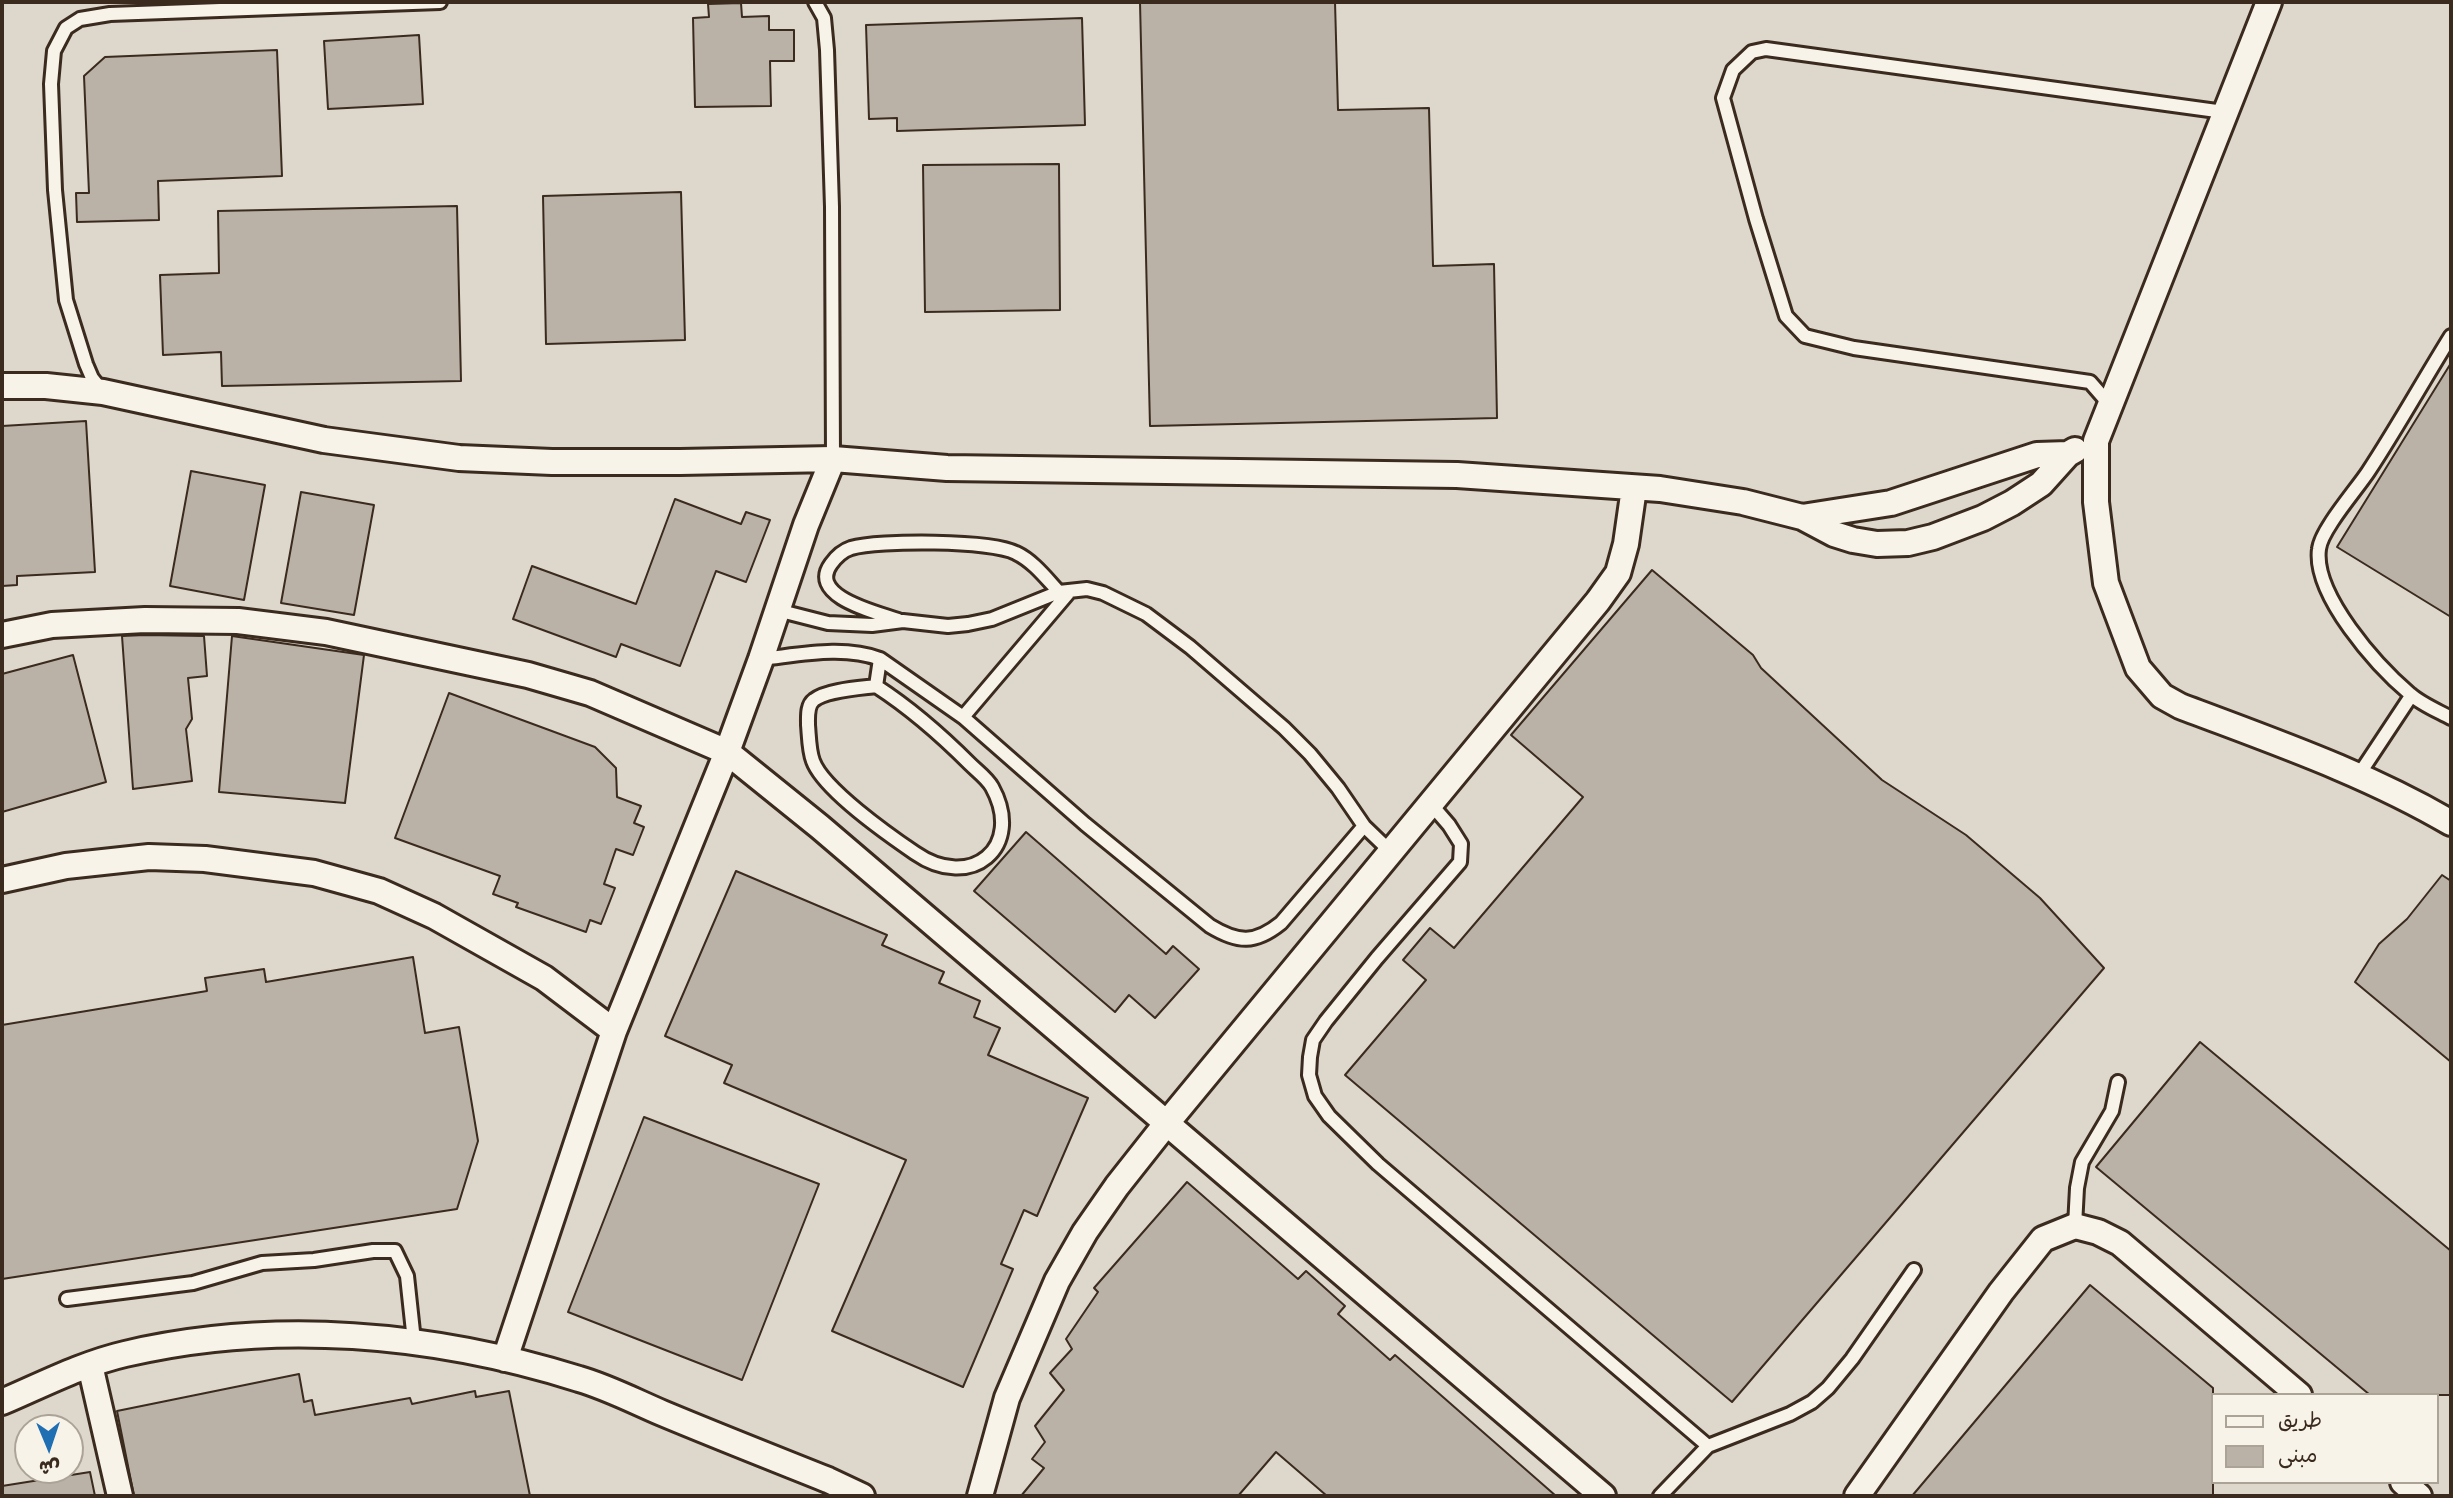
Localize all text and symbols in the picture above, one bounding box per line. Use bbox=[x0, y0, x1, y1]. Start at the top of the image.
legend bbox=[2212, 1393, 2439, 1484]
text: طريق bbox=[2278, 1406, 2322, 1433]
north arrow bbox=[14, 1414, 84, 1484]
text: مبنى bbox=[2278, 1441, 2317, 1468]
text: ش bbox=[39, 1456, 61, 1480]

